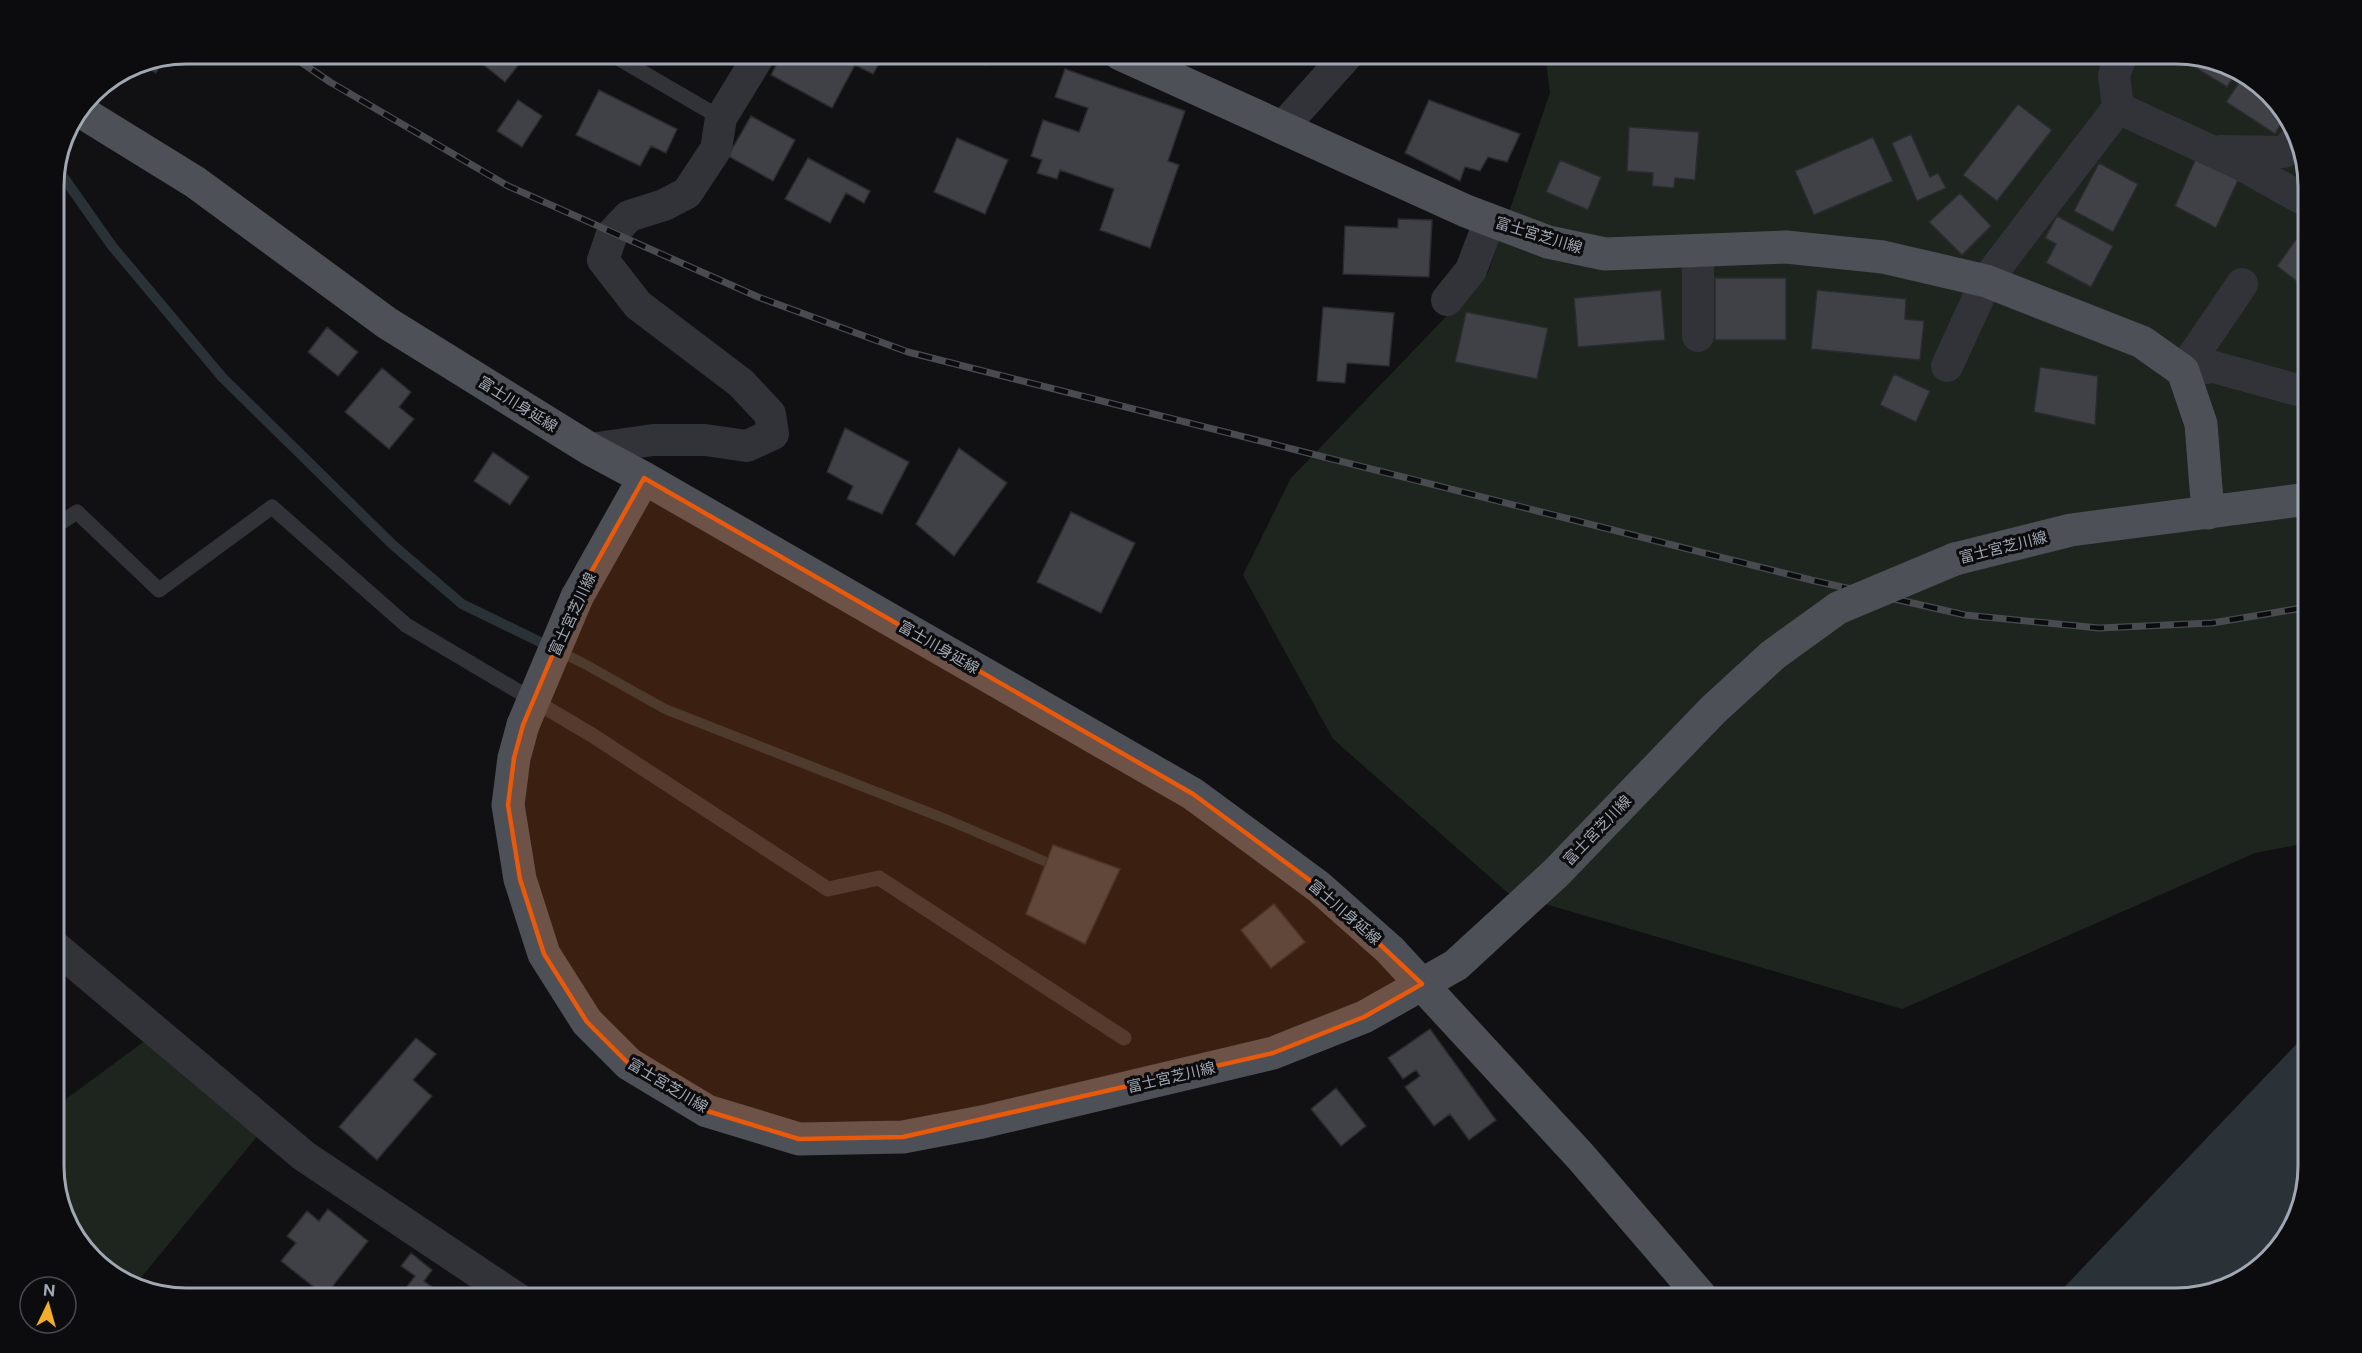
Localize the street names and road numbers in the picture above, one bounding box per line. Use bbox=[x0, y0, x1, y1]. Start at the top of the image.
street label: 富士宮芝川線 bbox=[1493, 214, 1585, 256]
street label: 富士川身延線 bbox=[475, 373, 561, 435]
street label: 富士宮芝川線 bbox=[1957, 528, 2049, 566]
street label: 富士宮芝川線 bbox=[545, 570, 599, 658]
street label: 富士川身延線 bbox=[896, 617, 982, 677]
street label: 富士宮芝川線 bbox=[1560, 792, 1634, 868]
street label: 富士川身延線 bbox=[1305, 876, 1385, 948]
street label: 富士宮芝川線 bbox=[625, 1055, 711, 1115]
street label: 富士宮芝川線 bbox=[1125, 1059, 1217, 1095]

